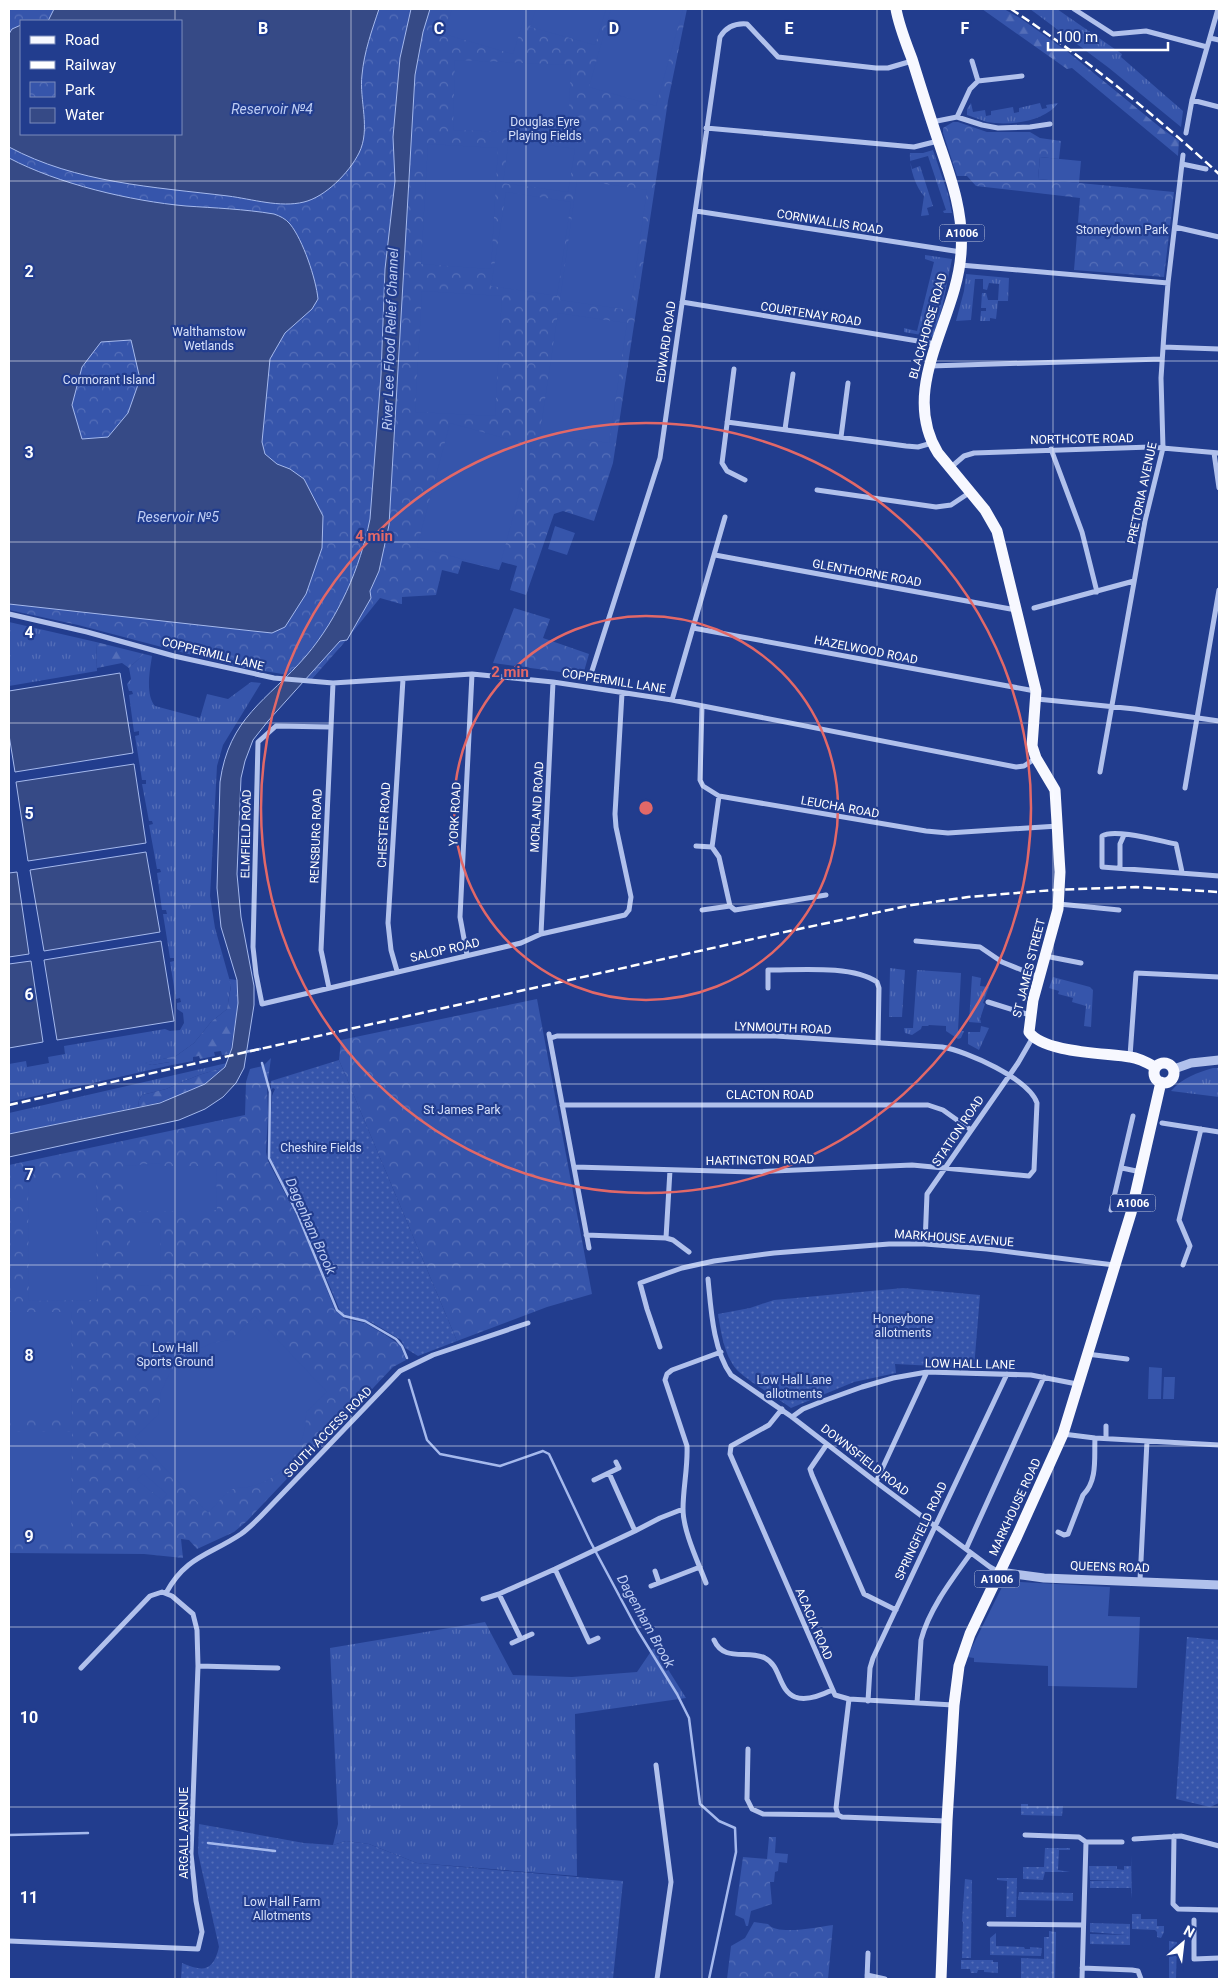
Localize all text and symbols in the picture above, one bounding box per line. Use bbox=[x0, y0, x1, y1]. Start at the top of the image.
text: B bbox=[258, 19, 268, 38]
text: C bbox=[434, 19, 444, 38]
text: D bbox=[609, 19, 619, 38]
text: E bbox=[785, 19, 794, 38]
text: F bbox=[961, 19, 970, 38]
legend bbox=[20, 20, 182, 135]
scale bar bbox=[1048, 20, 1168, 52]
text: 100 m bbox=[1056, 28, 1098, 46]
text: Road bbox=[65, 31, 99, 49]
text: Railway bbox=[65, 56, 116, 74]
text: Park bbox=[65, 81, 96, 99]
water label: Reservoir №4 bbox=[231, 101, 313, 117]
text: Water bbox=[65, 106, 104, 124]
park label: Douglas Eyre Playing Fields bbox=[508, 115, 582, 143]
street label: CORNWALLIS ROAD bbox=[776, 207, 884, 237]
park label: Stoneydown Park bbox=[1076, 223, 1169, 237]
road number: A1006 bbox=[940, 224, 984, 242]
water label: River Lee Flood Relief Channel bbox=[379, 247, 401, 431]
text: 2 bbox=[24, 262, 34, 281]
street label: BLACKHORSE ROAD bbox=[906, 271, 950, 381]
street label: COURTENAY ROAD bbox=[759, 299, 863, 329]
street label: EDWARD ROAD bbox=[653, 300, 679, 384]
park label: Walthamstow Wetlands bbox=[172, 325, 246, 353]
park label: Cormorant Island bbox=[63, 373, 155, 387]
street label: NORTHCOTE ROAD bbox=[1030, 431, 1134, 447]
street label: PRETORIA AVENUE bbox=[1124, 441, 1160, 545]
text: 3 bbox=[24, 443, 34, 462]
water label: Reservoir №5 bbox=[137, 509, 219, 525]
text: 4 min bbox=[355, 527, 393, 545]
street label: GLENTHORNE ROAD bbox=[811, 556, 923, 590]
text: 4 bbox=[24, 623, 34, 642]
street label: HAZELWOOD ROAD bbox=[813, 633, 919, 667]
street label: COPPERMILL LANE bbox=[160, 635, 266, 674]
text: 2 min bbox=[491, 663, 529, 681]
street label: COPPERMILL LANE bbox=[561, 666, 667, 696]
street label: MORLAND ROAD bbox=[528, 761, 546, 853]
street label: YORK ROAD bbox=[446, 781, 464, 847]
street label: CHESTER ROAD bbox=[375, 782, 393, 868]
street label: RENSBURG ROAD bbox=[307, 788, 325, 884]
street label: ELMFIELD ROAD bbox=[238, 789, 254, 879]
street label: LEUCHA ROAD bbox=[800, 793, 881, 821]
centre of rings bbox=[637, 799, 655, 817]
text: 5 bbox=[24, 804, 34, 823]
street label: ST JAMES STREET bbox=[1010, 917, 1048, 1019]
street label: SALOP ROAD bbox=[409, 935, 481, 965]
text: 6 bbox=[24, 985, 34, 1004]
street label: LYNMOUTH ROAD bbox=[734, 1019, 832, 1037]
street label: CLACTON ROAD bbox=[726, 1088, 814, 1102]
street label: STATION ROAD bbox=[929, 1093, 987, 1169]
park label: St James Park bbox=[423, 1103, 502, 1117]
park label: Cheshire Fields bbox=[280, 1141, 362, 1155]
street label: HARTINGTON ROAD bbox=[706, 1152, 815, 1168]
text: 7 bbox=[24, 1165, 34, 1184]
water label: Dagenham Brook bbox=[283, 1175, 340, 1278]
road number: A1006 bbox=[1110, 1194, 1156, 1212]
street label: MARKHOUSE AVENUE bbox=[894, 1227, 1014, 1249]
park label: Honeybone allotments bbox=[873, 1312, 933, 1340]
park label: Low Hall Sports Ground bbox=[136, 1341, 214, 1369]
text: 8 bbox=[24, 1346, 34, 1365]
street label: LOW HALL LANE bbox=[925, 1356, 1015, 1372]
park label: Low Hall Lane allotments bbox=[756, 1373, 832, 1401]
street label: SOUTH ACCESS ROAD bbox=[281, 1384, 375, 1480]
street label: DOWNSFIELD ROAD bbox=[818, 1421, 912, 1499]
street label: MARKHOUSE ROAD bbox=[986, 1456, 1044, 1558]
street label: SPRINGFIELD ROAD bbox=[892, 1479, 950, 1583]
text: 9 bbox=[24, 1527, 34, 1546]
street label: QUEENS ROAD bbox=[1070, 1559, 1150, 1575]
road number: A1006 bbox=[974, 1570, 1020, 1588]
water label: Dagenham Brook bbox=[614, 1572, 679, 1671]
street label: ACACIA ROAD bbox=[793, 1586, 835, 1662]
text: 10 bbox=[20, 1708, 38, 1727]
street label: ARGALL AVENUE bbox=[177, 1787, 191, 1879]
text: 11 bbox=[20, 1888, 38, 1907]
park label: Low Hall Farm Allotments bbox=[244, 1895, 320, 1923]
north arrow bbox=[1158, 1918, 1208, 1968]
text: N bbox=[1181, 1922, 1197, 1941]

